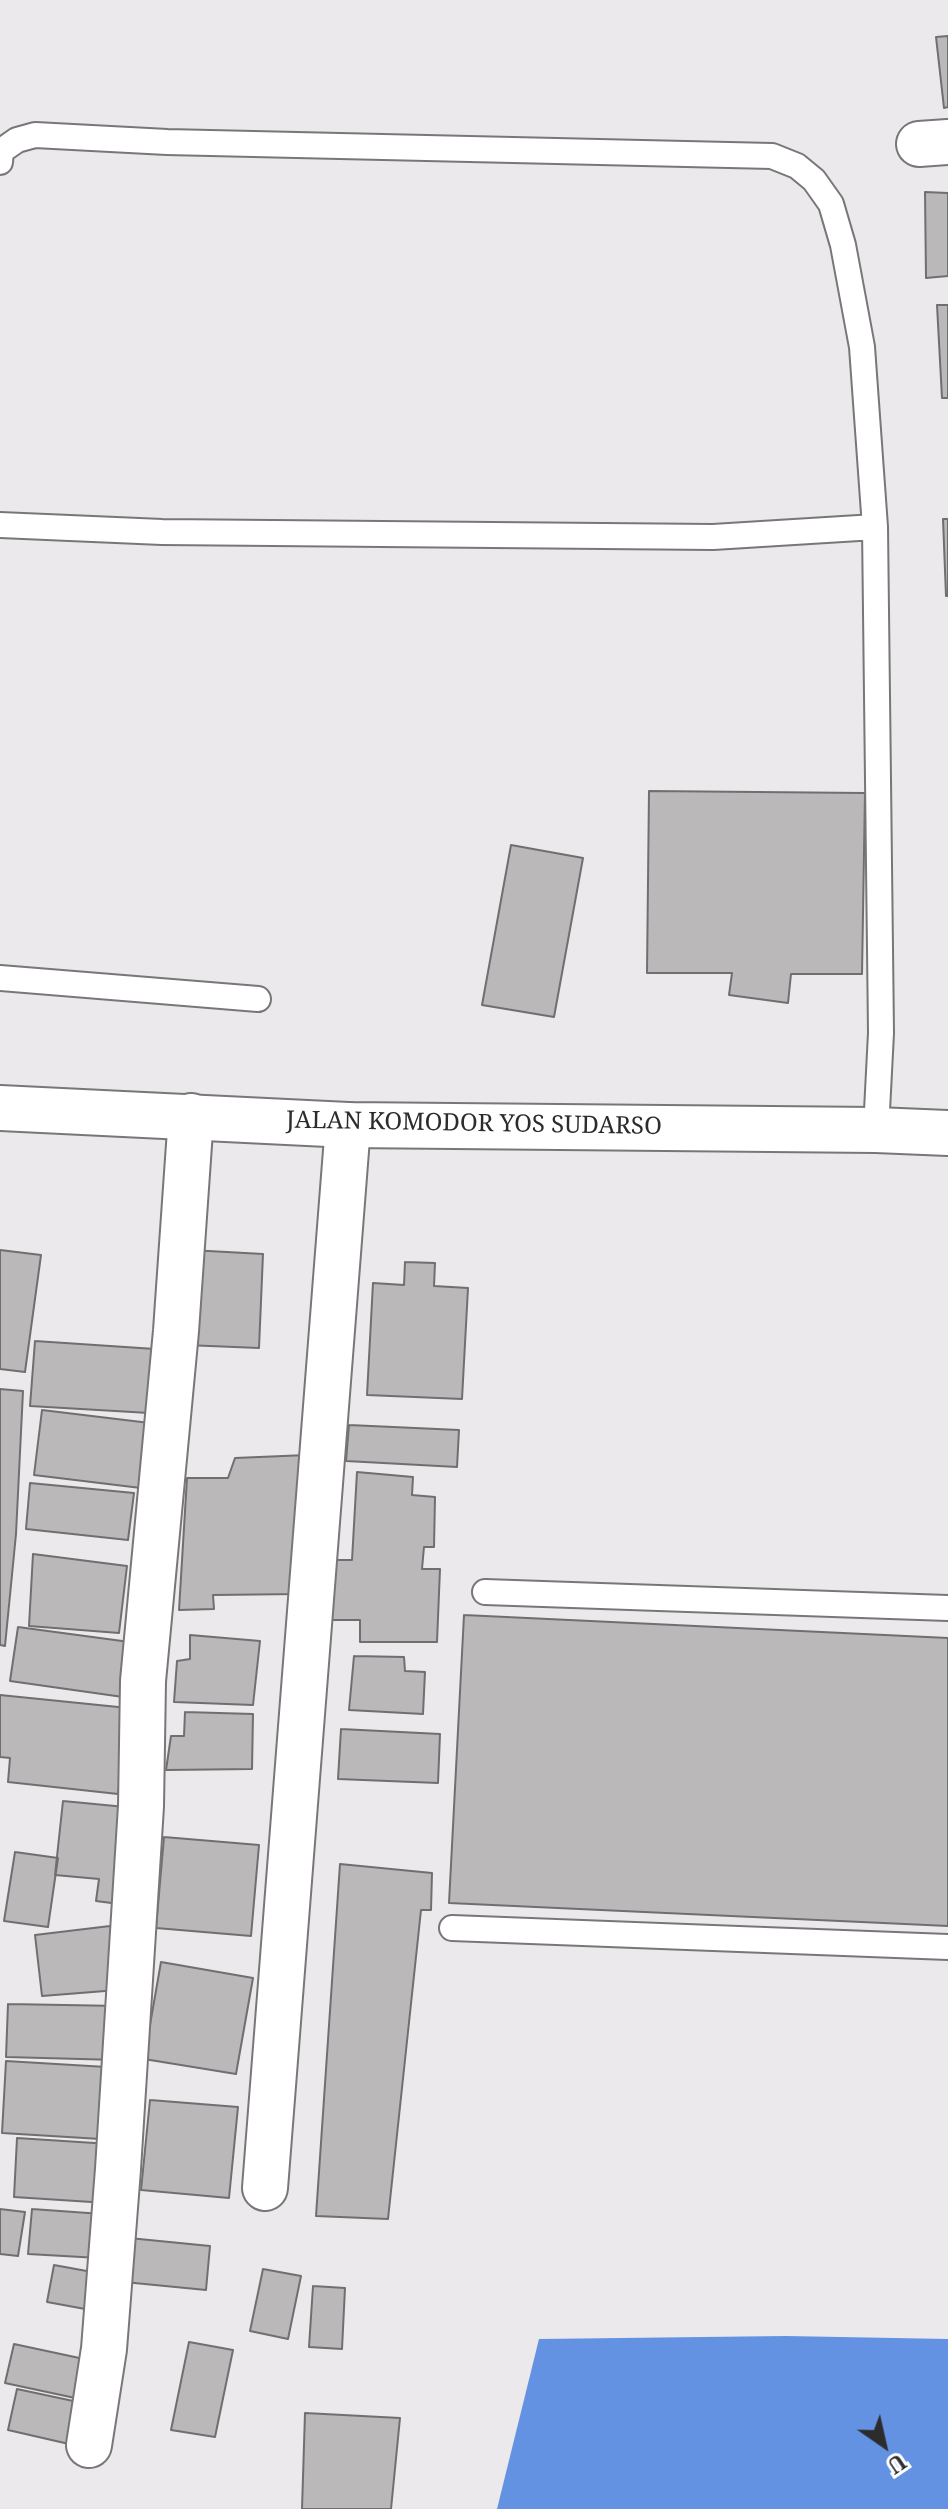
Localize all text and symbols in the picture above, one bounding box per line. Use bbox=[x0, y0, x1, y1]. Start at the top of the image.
street label: JALAN KOMODOR YOS SUDARSO bbox=[286, 1106, 662, 1142]
north arrow bbox=[844, 2405, 924, 2485]
text: U bbox=[882, 2448, 913, 2482]

